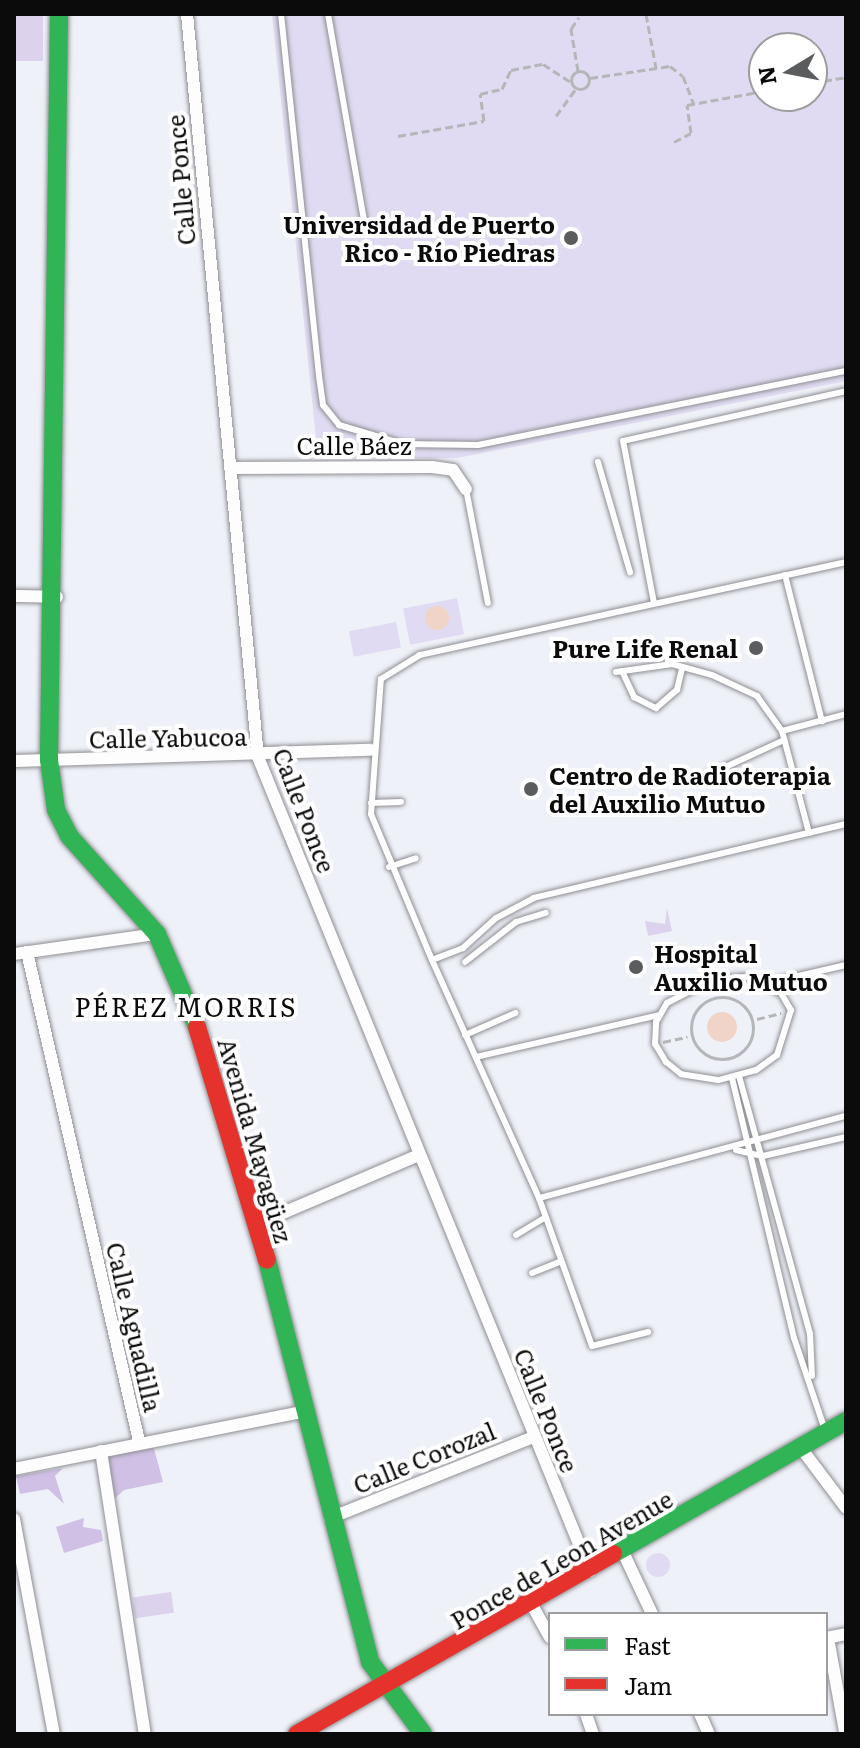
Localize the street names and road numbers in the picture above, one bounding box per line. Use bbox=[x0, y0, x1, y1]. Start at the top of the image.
street label: Calle Ponce bbox=[160, 114, 200, 246]
street label: Calle Báez bbox=[296, 431, 412, 459]
street label: Calle Yabucoa bbox=[89, 721, 247, 753]
street label: Calle Ponce bbox=[268, 744, 342, 876]
street label: Avenida Mayagüez bbox=[213, 1034, 299, 1246]
street label: Calle Aguadilla bbox=[101, 1239, 169, 1415]
street label: Calle Ponce bbox=[509, 1344, 585, 1476]
street label: Calle Corozal bbox=[349, 1415, 499, 1499]
street label: Ponce de Leon Avenue bbox=[445, 1484, 677, 1634]

